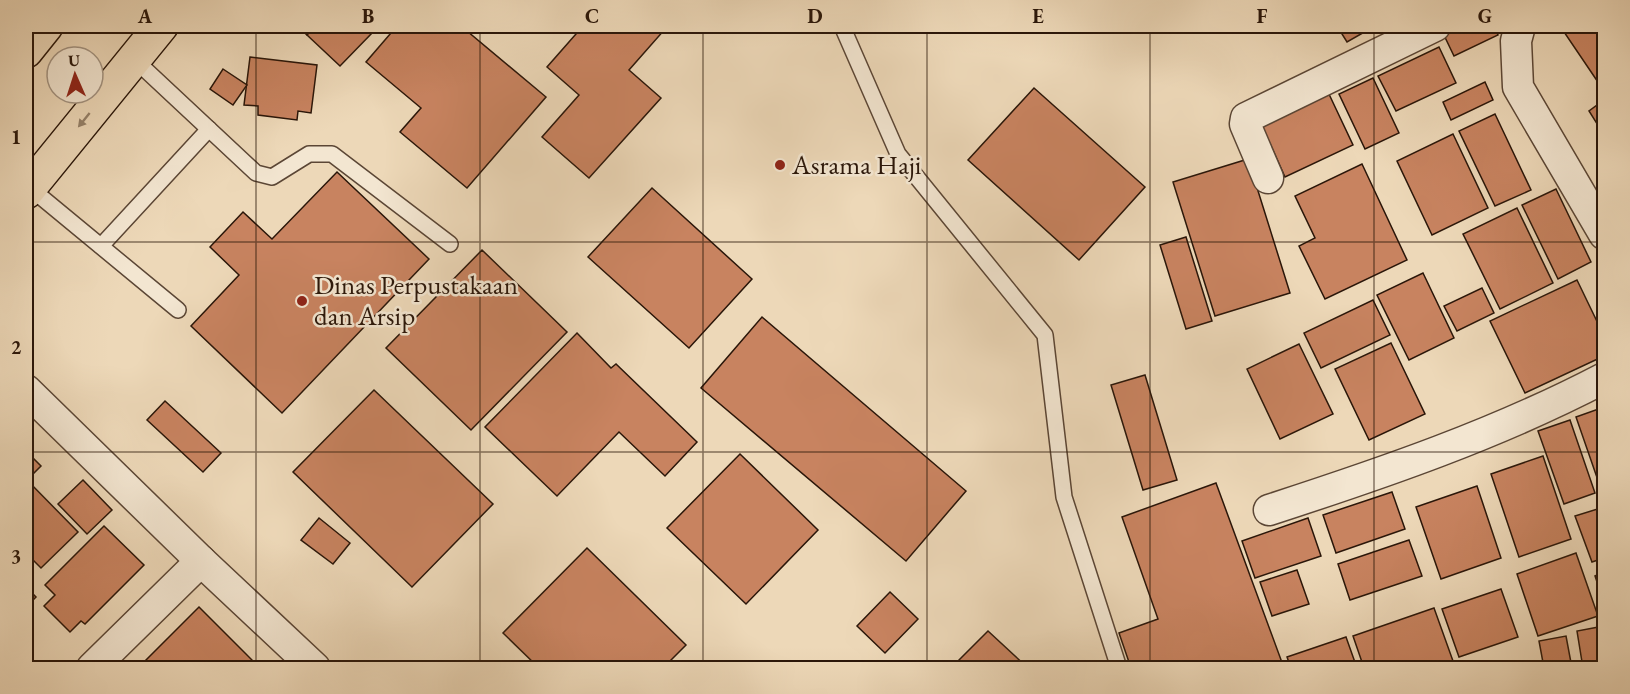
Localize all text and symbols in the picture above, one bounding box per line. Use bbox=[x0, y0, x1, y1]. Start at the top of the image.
text: A bbox=[137, 3, 153, 29]
text: B bbox=[362, 3, 374, 29]
text: C bbox=[585, 3, 599, 29]
text: D bbox=[807, 3, 823, 29]
text: E bbox=[1032, 3, 1044, 29]
text: F bbox=[1257, 3, 1268, 29]
text: G bbox=[1478, 3, 1492, 29]
north arrow bbox=[45, 45, 105, 105]
text: U bbox=[68, 50, 81, 71]
one-way arrow bbox=[78, 112, 91, 128]
text: 1 bbox=[11, 124, 21, 150]
place label: Asrama Haji bbox=[791, 147, 922, 182]
marker: Asrama Haji bbox=[773, 158, 787, 172]
place label: Dinas Perpustakaan dan Arsip bbox=[314, 267, 518, 333]
marker: Dinas Perpustakaan dan Arsip bbox=[295, 294, 309, 308]
text: 2 bbox=[11, 334, 22, 360]
text: 3 bbox=[11, 543, 21, 569]

